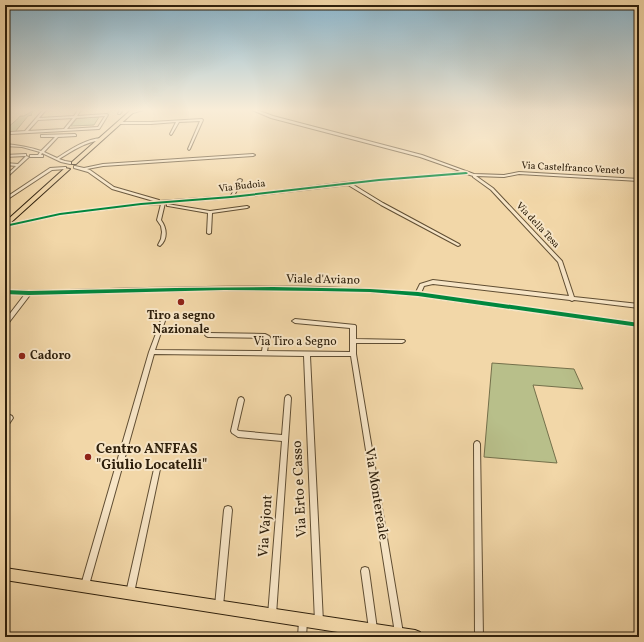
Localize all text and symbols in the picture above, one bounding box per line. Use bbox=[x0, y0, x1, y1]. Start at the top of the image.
street label: Via Castelfranco Veneto bbox=[521, 158, 625, 178]
street label: Via Budoia bbox=[218, 176, 266, 196]
street label: Via della Tesa bbox=[513, 199, 563, 251]
street label: Viale d'Aviano bbox=[286, 271, 360, 289]
marker: Tiro a segno Nazionale bbox=[176, 297, 186, 307]
place label: Tiro a segno Nazionale bbox=[147, 308, 215, 338]
street label: Via Tiro a Segno bbox=[253, 334, 337, 350]
place label: Cadoro bbox=[30, 348, 71, 364]
marker: Cadoro bbox=[17, 351, 27, 361]
place label: Centro ANFFAS "Giulio Locatelli" bbox=[96, 440, 207, 475]
street label: Via Erto e Casso bbox=[288, 440, 312, 538]
street label: Via Montereale bbox=[359, 447, 393, 542]
marker: Centro ANFFAS "Giulio Locatelli" bbox=[83, 452, 93, 462]
street label: Via Vajont bbox=[254, 494, 278, 558]

